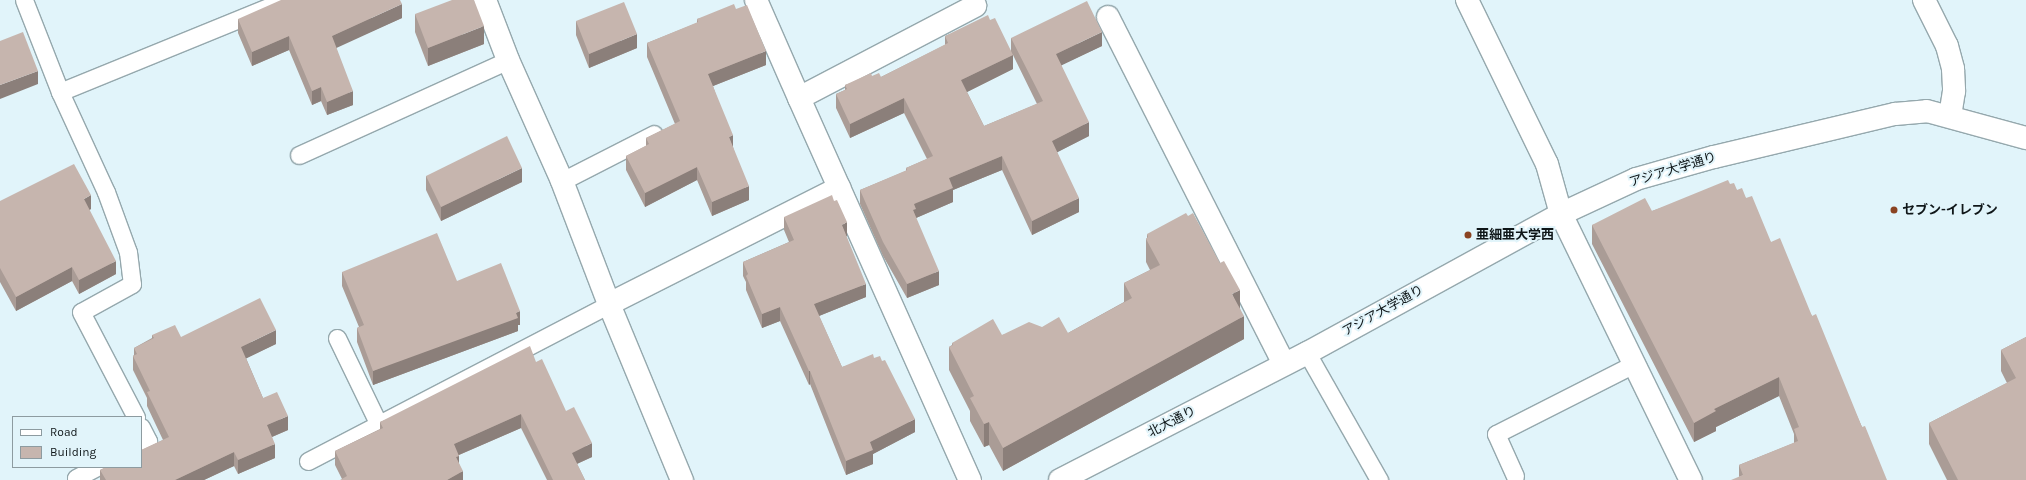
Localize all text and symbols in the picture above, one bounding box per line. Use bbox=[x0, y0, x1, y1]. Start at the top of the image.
street label: アジア大学通り bbox=[1627, 149, 1719, 191]
place label: セブン-イレブン bbox=[1902, 202, 1998, 218]
marker: セブン-イレブン bbox=[1889, 205, 1899, 215]
place label: 亜細亜大学西 bbox=[1476, 227, 1554, 243]
marker: 亜細亜大学西 bbox=[1463, 230, 1473, 240]
street label: アジア大学通り bbox=[1339, 282, 1427, 340]
street label: 北大通り bbox=[1145, 403, 1199, 441]
legend bbox=[12, 416, 142, 468]
text: Road bbox=[50, 425, 78, 439]
text: Building bbox=[50, 445, 96, 459]

